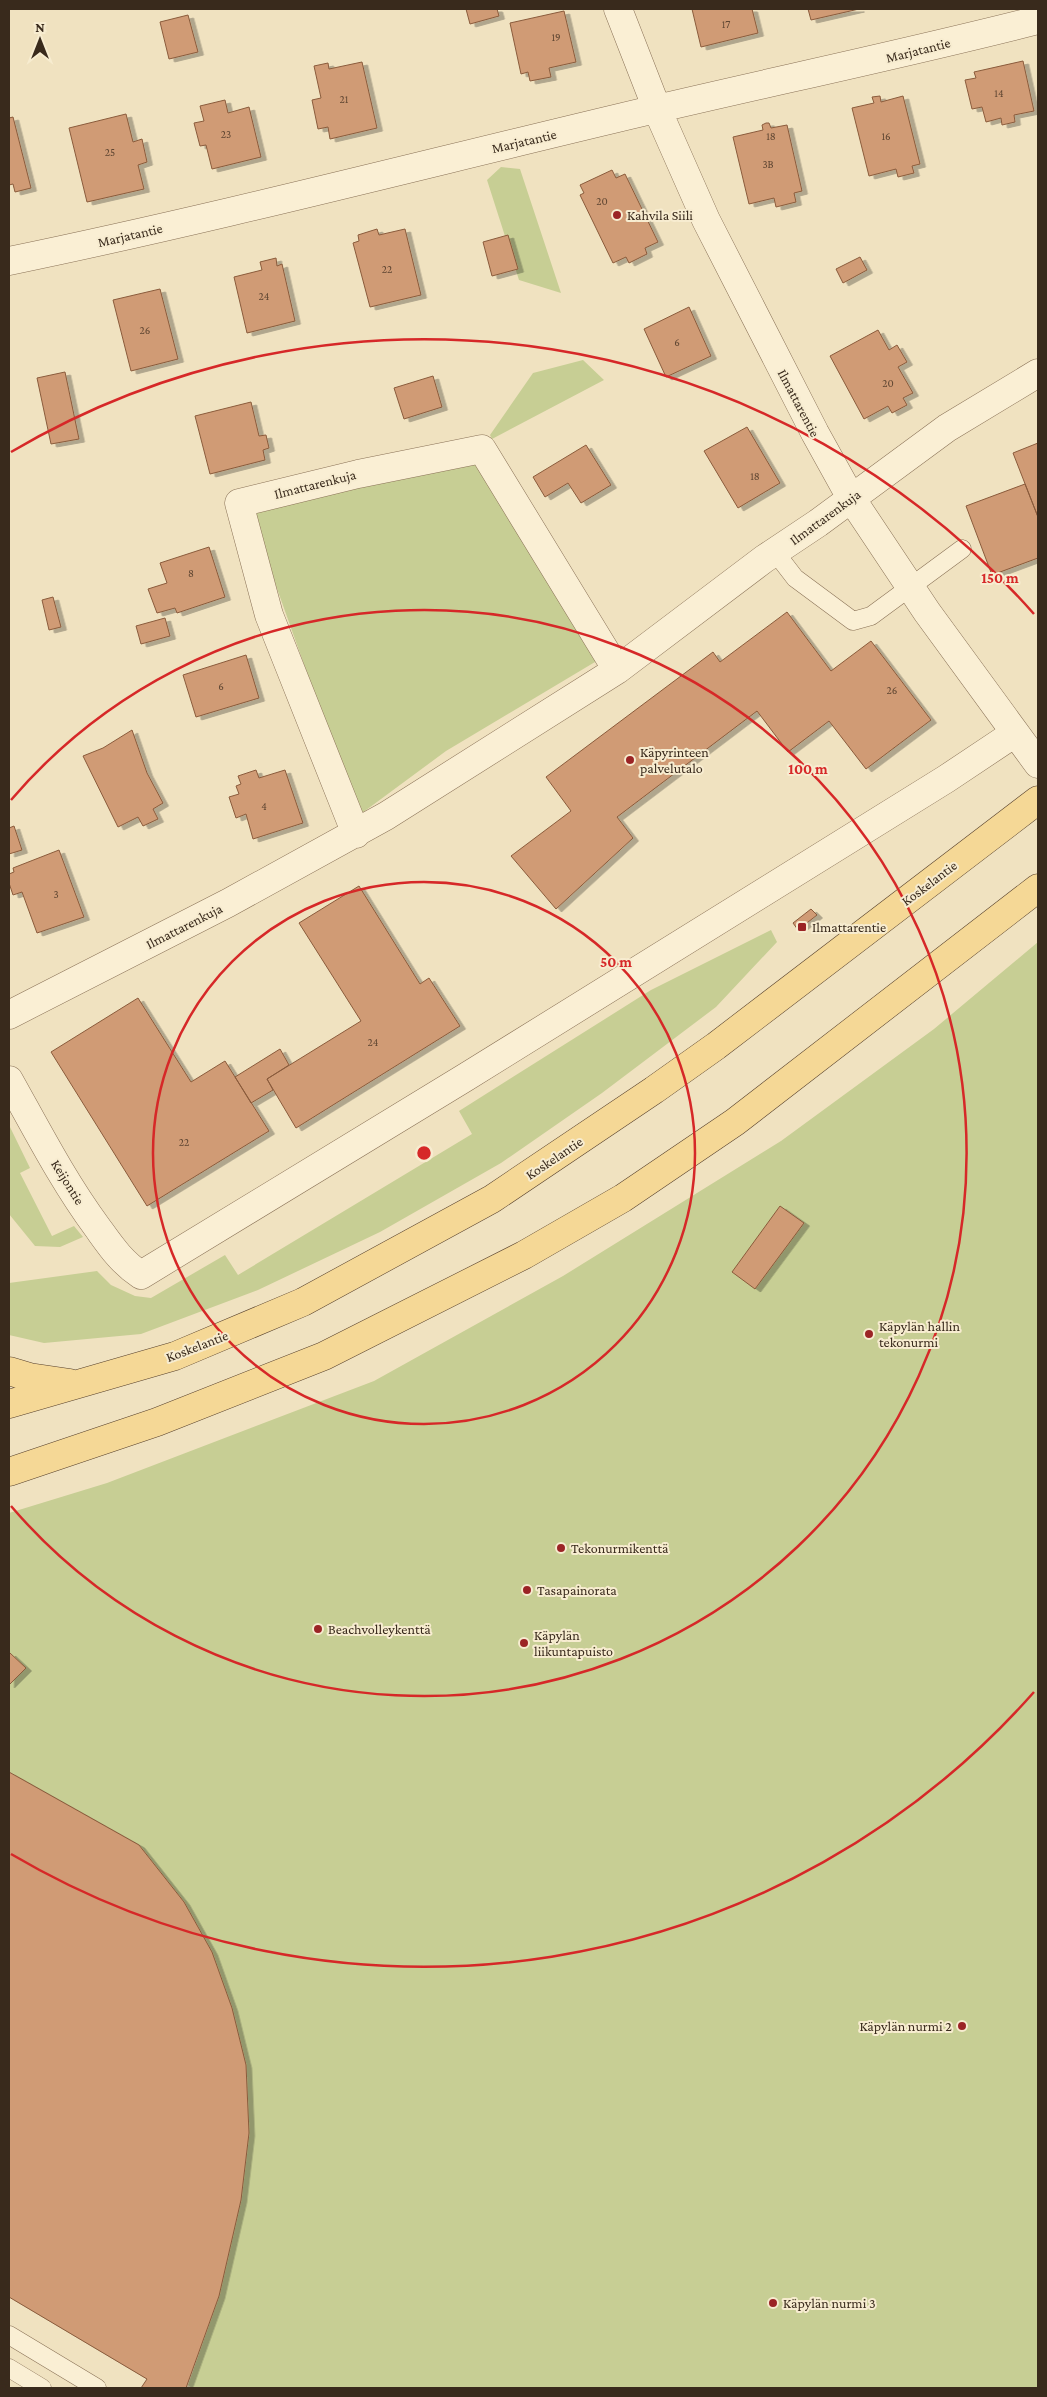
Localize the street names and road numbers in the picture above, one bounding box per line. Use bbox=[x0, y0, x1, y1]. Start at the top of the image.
street label: Marjatantie bbox=[884, 34, 952, 67]
street label: Marjatantie bbox=[490, 126, 558, 157]
street label: Marjatantie bbox=[96, 220, 164, 251]
street label: Ilmattarentie bbox=[775, 367, 823, 439]
street label: Ilmattarenkuja bbox=[272, 466, 358, 503]
street label: Ilmattarenkuja bbox=[786, 486, 865, 549]
street label: Koskelantie bbox=[898, 857, 960, 909]
street label: Ilmattarenkuja bbox=[143, 900, 226, 953]
street label: Koskelantie bbox=[523, 1133, 585, 1183]
street label: Keijontie bbox=[47, 1157, 88, 1208]
street label: Koskelantie bbox=[164, 1327, 230, 1365]

